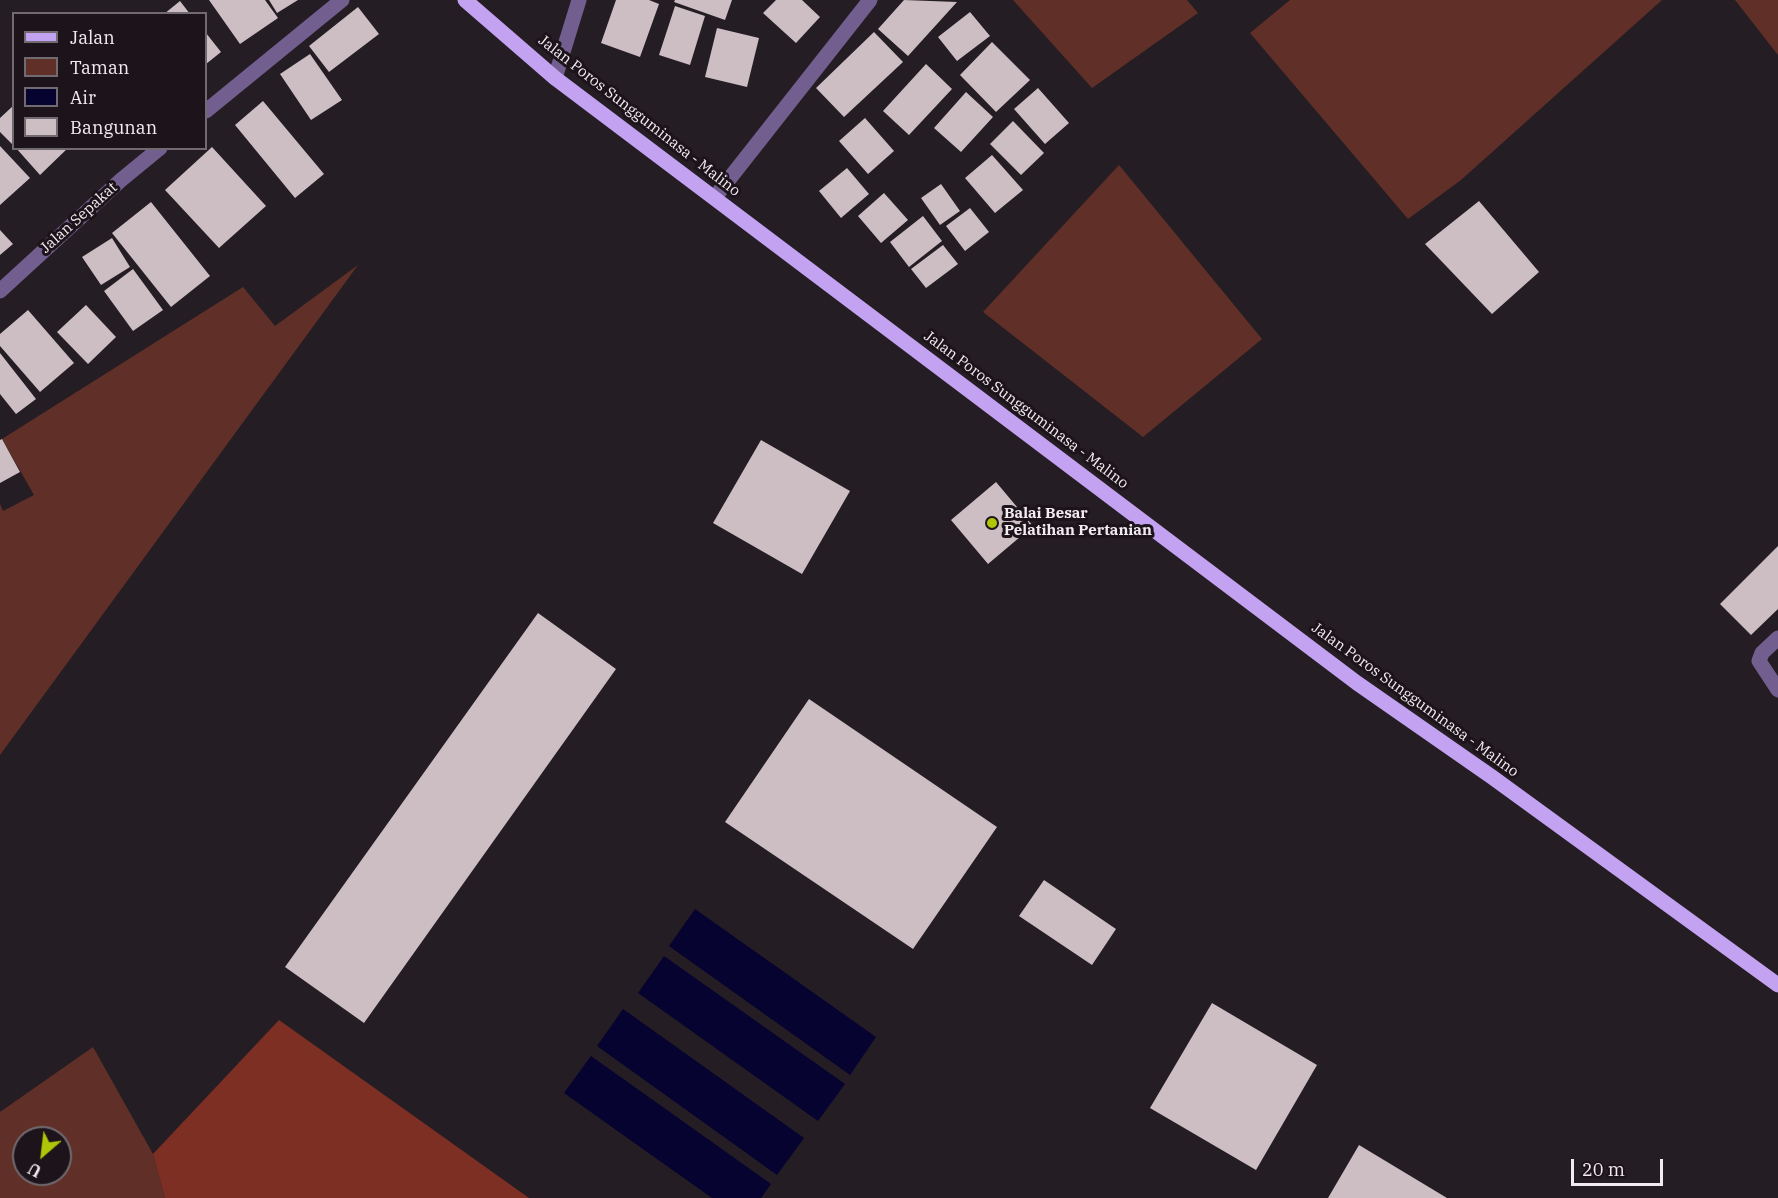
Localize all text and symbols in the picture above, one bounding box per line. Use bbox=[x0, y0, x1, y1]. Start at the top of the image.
legend bbox=[12, 12, 207, 150]
text: Jalan bbox=[70, 26, 115, 49]
street label: Jalan Poros Sungguminasa - Malino bbox=[535, 32, 743, 200]
text: Taman bbox=[70, 56, 129, 79]
text: Air bbox=[70, 86, 96, 109]
text: Bangunan bbox=[70, 116, 157, 139]
street label: Jalan Sepakat bbox=[37, 179, 121, 257]
street label: Jalan Poros Sungguminasa - Malino bbox=[920, 327, 1132, 493]
place label: Balai Besar Pelatihan Pertanian bbox=[1004, 505, 1152, 540]
marker: Balai Besar Pelatihan Pertanian bbox=[985, 516, 999, 530]
street label: Jalan Poros Sungguminasa - Malino bbox=[1308, 619, 1522, 781]
north arrow bbox=[12, 1126, 72, 1186]
scale bar bbox=[1574, 1147, 1666, 1185]
text: U bbox=[24, 1158, 45, 1182]
text: 20 m bbox=[1582, 1158, 1625, 1181]

